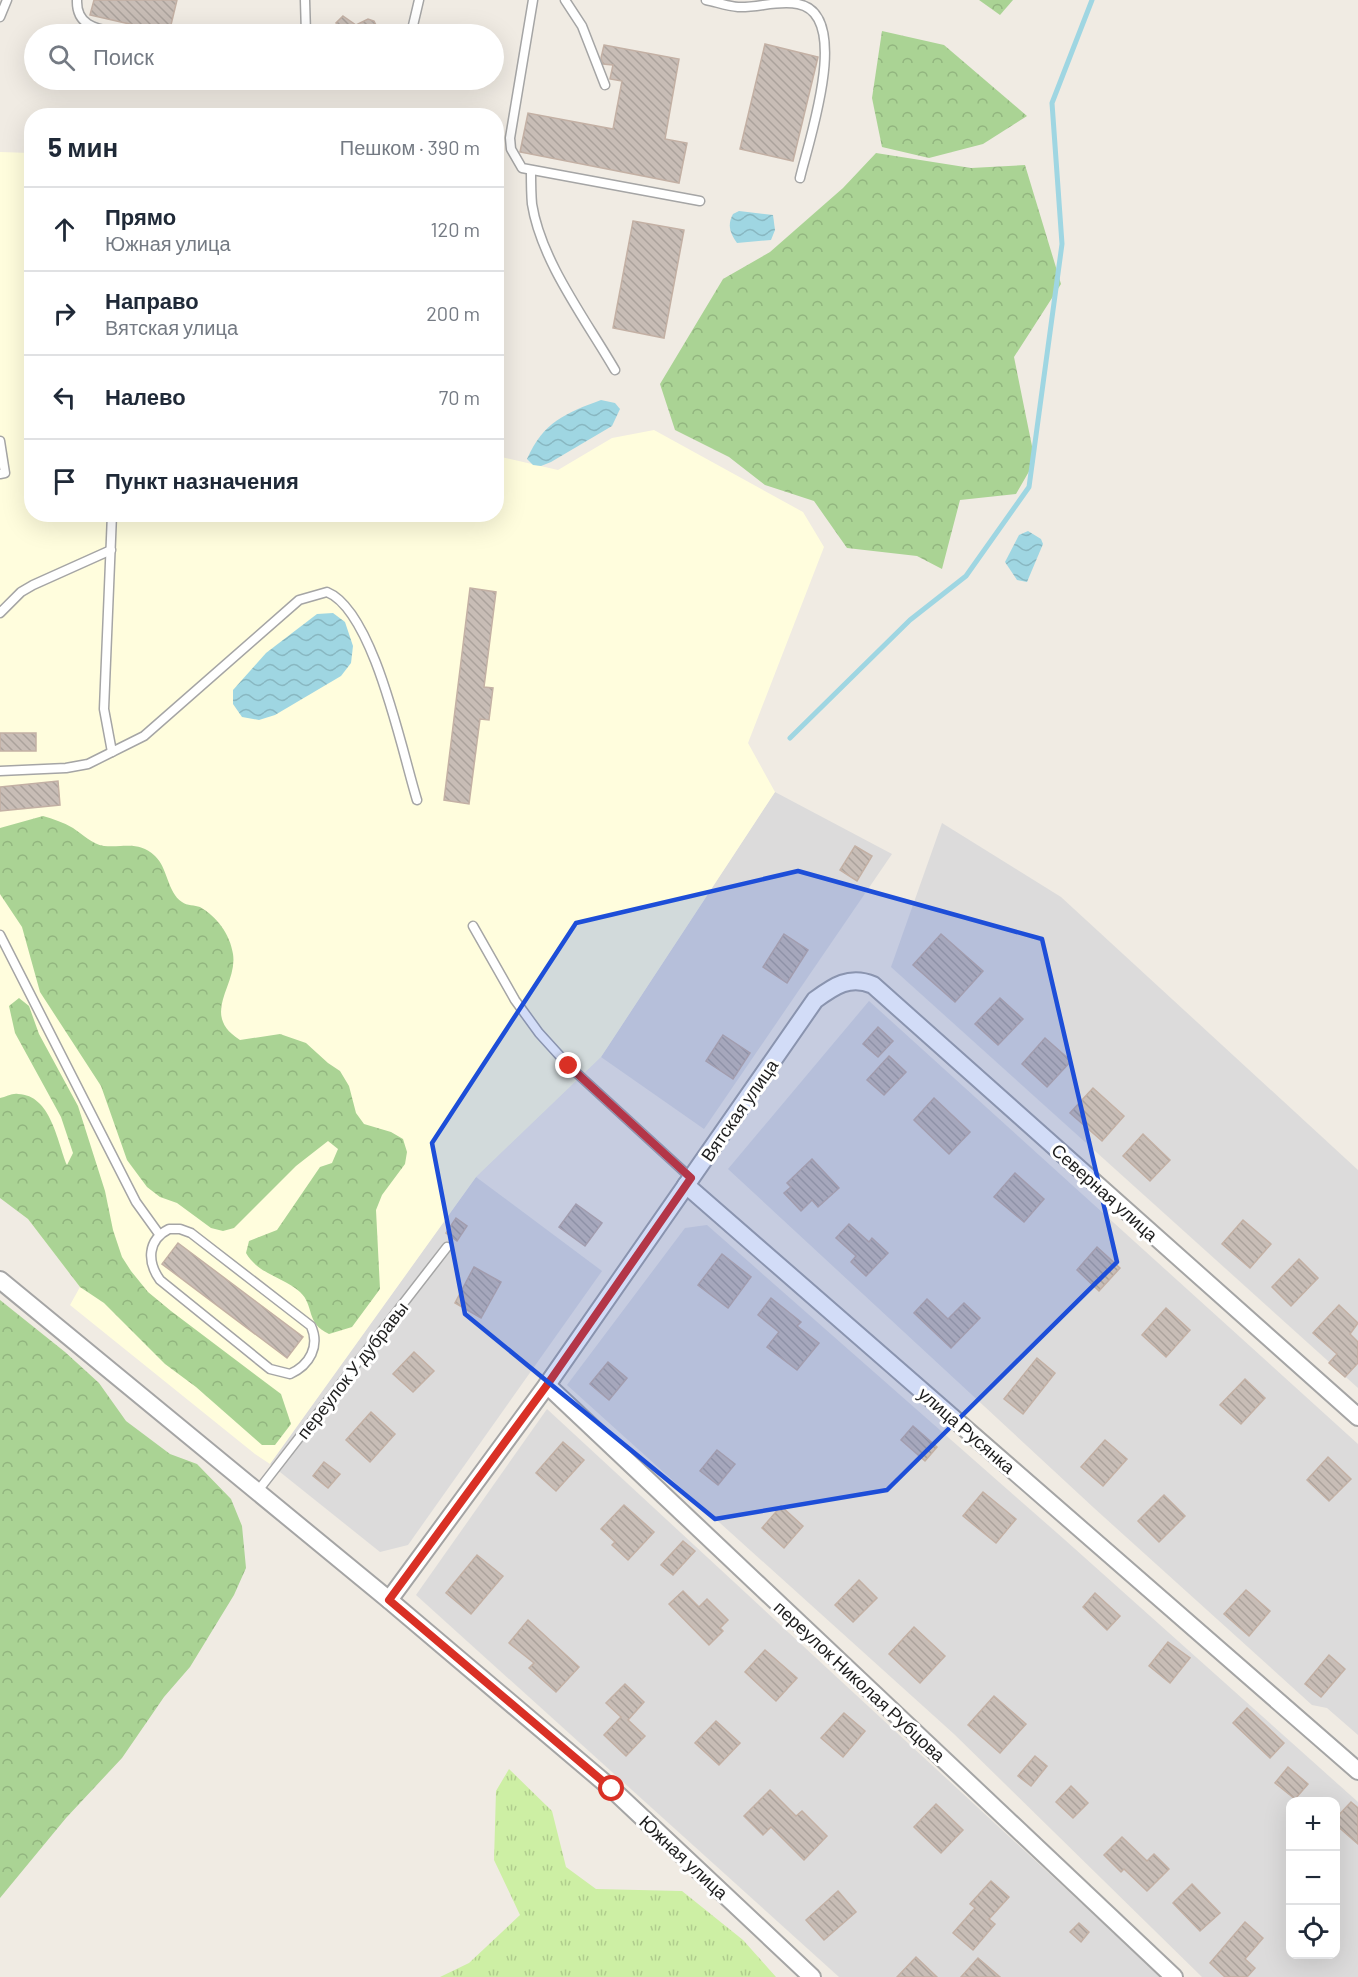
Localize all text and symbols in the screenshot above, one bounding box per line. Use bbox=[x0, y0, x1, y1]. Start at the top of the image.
search box bbox=[24, 24, 504, 90]
icon: search bbox=[45, 41, 78, 74]
text: Поиск bbox=[93, 43, 154, 69]
text: 5 мин bbox=[48, 131, 118, 162]
text: Пешком · 390 m bbox=[340, 135, 480, 159]
text: Прямо bbox=[105, 203, 176, 229]
icon: ahead bbox=[48, 213, 81, 246]
text: 120 m bbox=[430, 217, 480, 241]
text: Южная улица bbox=[105, 231, 231, 255]
text: Направо bbox=[105, 287, 199, 313]
icon: right bbox=[48, 297, 81, 330]
text: 200 m bbox=[426, 301, 480, 325]
text: Вятская улица bbox=[105, 315, 238, 339]
icon: left bbox=[48, 381, 81, 414]
text: Налево bbox=[105, 383, 186, 409]
text: 70 m bbox=[439, 385, 480, 409]
icon: arrive bbox=[48, 465, 81, 498]
text: Пункт назначения bbox=[105, 467, 299, 493]
route end bbox=[555, 1052, 581, 1078]
street label: Вятская улица bbox=[696, 1054, 783, 1165]
street label: Северная улица bbox=[1047, 1139, 1163, 1246]
street label: переулок У дубравы bbox=[292, 1297, 412, 1443]
street label: улица Русянка bbox=[914, 1382, 1021, 1479]
street label: переулок Николая Рубцова bbox=[770, 1596, 951, 1767]
route start bbox=[598, 1775, 624, 1801]
map controls bbox=[1286, 1797, 1340, 1959]
button: + bbox=[1286, 1797, 1340, 1851]
street label: Южная улица bbox=[635, 1810, 734, 1904]
button: − bbox=[1286, 1851, 1340, 1905]
button: locate bbox=[1286, 1905, 1340, 1959]

